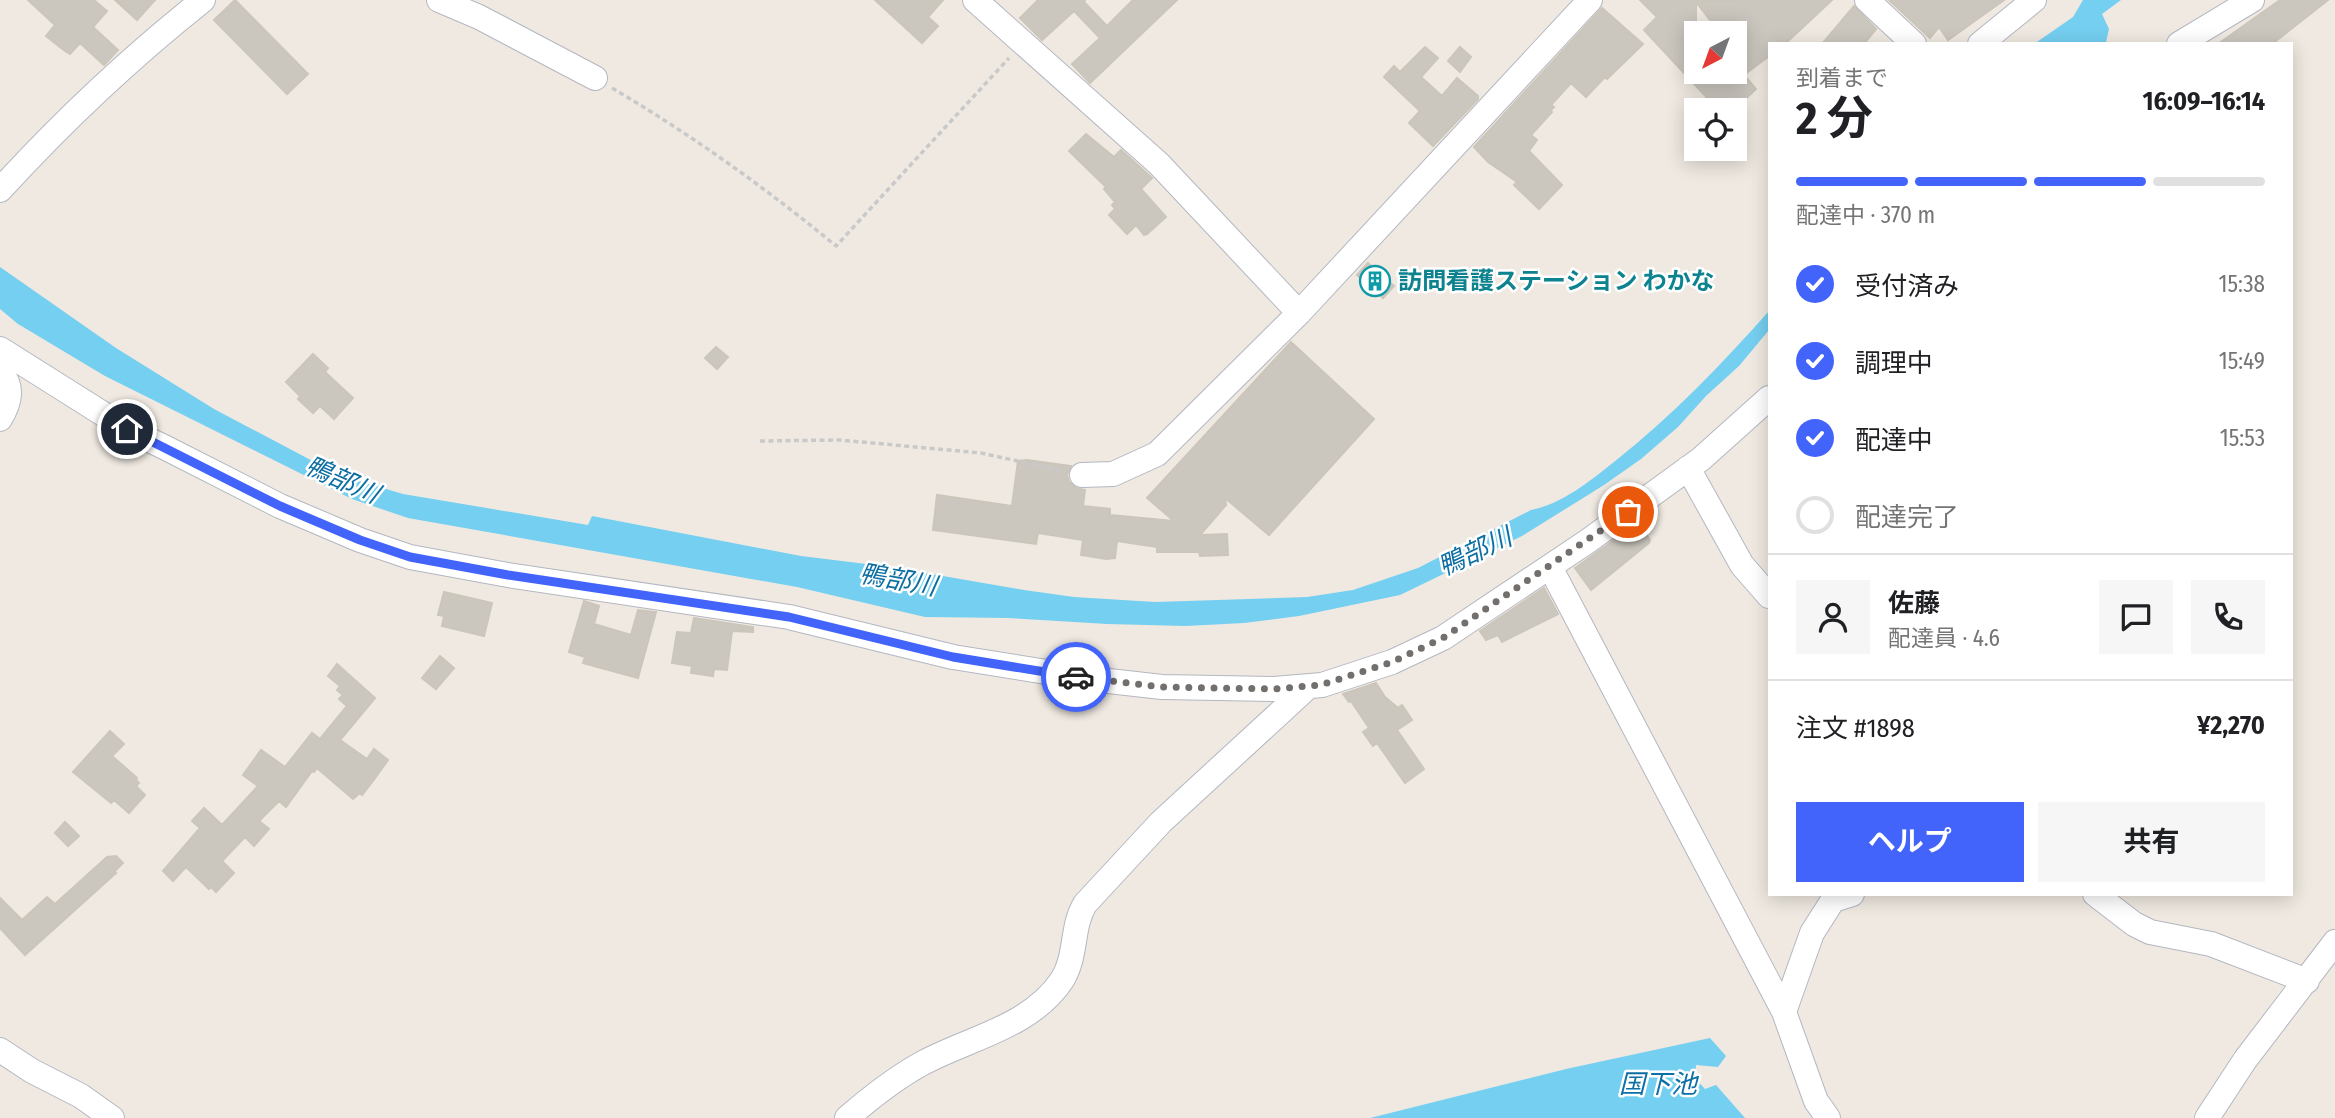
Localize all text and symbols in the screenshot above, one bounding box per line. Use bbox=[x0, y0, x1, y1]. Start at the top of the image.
north arrow bbox=[1684, 21, 1746, 84]
map controls bbox=[1684, 21, 1747, 161]
text: 到着まで bbox=[1796, 64, 1888, 92]
text: 16:09–16:14 bbox=[2142, 86, 2265, 117]
text: 2 分 bbox=[1796, 91, 1873, 146]
button: locate bbox=[1684, 98, 1747, 161]
text: 配達中 · 370 m bbox=[1796, 201, 1935, 229]
building icon: 訪問看護ステーション わかな bbox=[1358, 264, 1392, 298]
icon: check bbox=[1796, 265, 1834, 303]
place label: 訪問看護ステーション わかな bbox=[1398, 267, 1715, 295]
text: 15:38 bbox=[2219, 270, 2265, 298]
text: 受付済み bbox=[1855, 271, 1959, 302]
icon: check bbox=[1796, 342, 1834, 380]
text: 15:49 bbox=[2219, 347, 2265, 375]
text: 調理中 bbox=[1855, 348, 1933, 379]
pin bbox=[97, 399, 157, 459]
icon: home bbox=[108, 410, 146, 448]
icon: check bbox=[1796, 419, 1834, 457]
text: 15:53 bbox=[2220, 424, 2265, 452]
text: 配達中 bbox=[1855, 425, 1933, 456]
water label: 鴨部川 bbox=[300, 450, 387, 511]
pin bbox=[1598, 482, 1658, 542]
icon: bag bbox=[1609, 493, 1647, 531]
text: 配達完了 bbox=[1855, 502, 1959, 533]
water label: 鴨部川 bbox=[1433, 520, 1520, 583]
water label: 鴨部川 bbox=[857, 558, 942, 603]
button: person bbox=[1796, 580, 1870, 654]
button: chat bbox=[2099, 580, 2173, 654]
button: phone bbox=[2191, 580, 2265, 654]
text: 佐藤 bbox=[1888, 588, 1940, 619]
text: 配達員 · 4.6 bbox=[1888, 624, 2000, 652]
courier bbox=[1041, 642, 1111, 712]
icon: car bbox=[1057, 658, 1095, 696]
text: ¥2,270 bbox=[2197, 710, 2265, 741]
text: 注文 #1898 bbox=[1796, 713, 1915, 744]
button: ヘルプ bbox=[1796, 802, 2024, 882]
button: 共有 bbox=[2038, 802, 2265, 882]
water label: 国下池 bbox=[1619, 1069, 1700, 1100]

